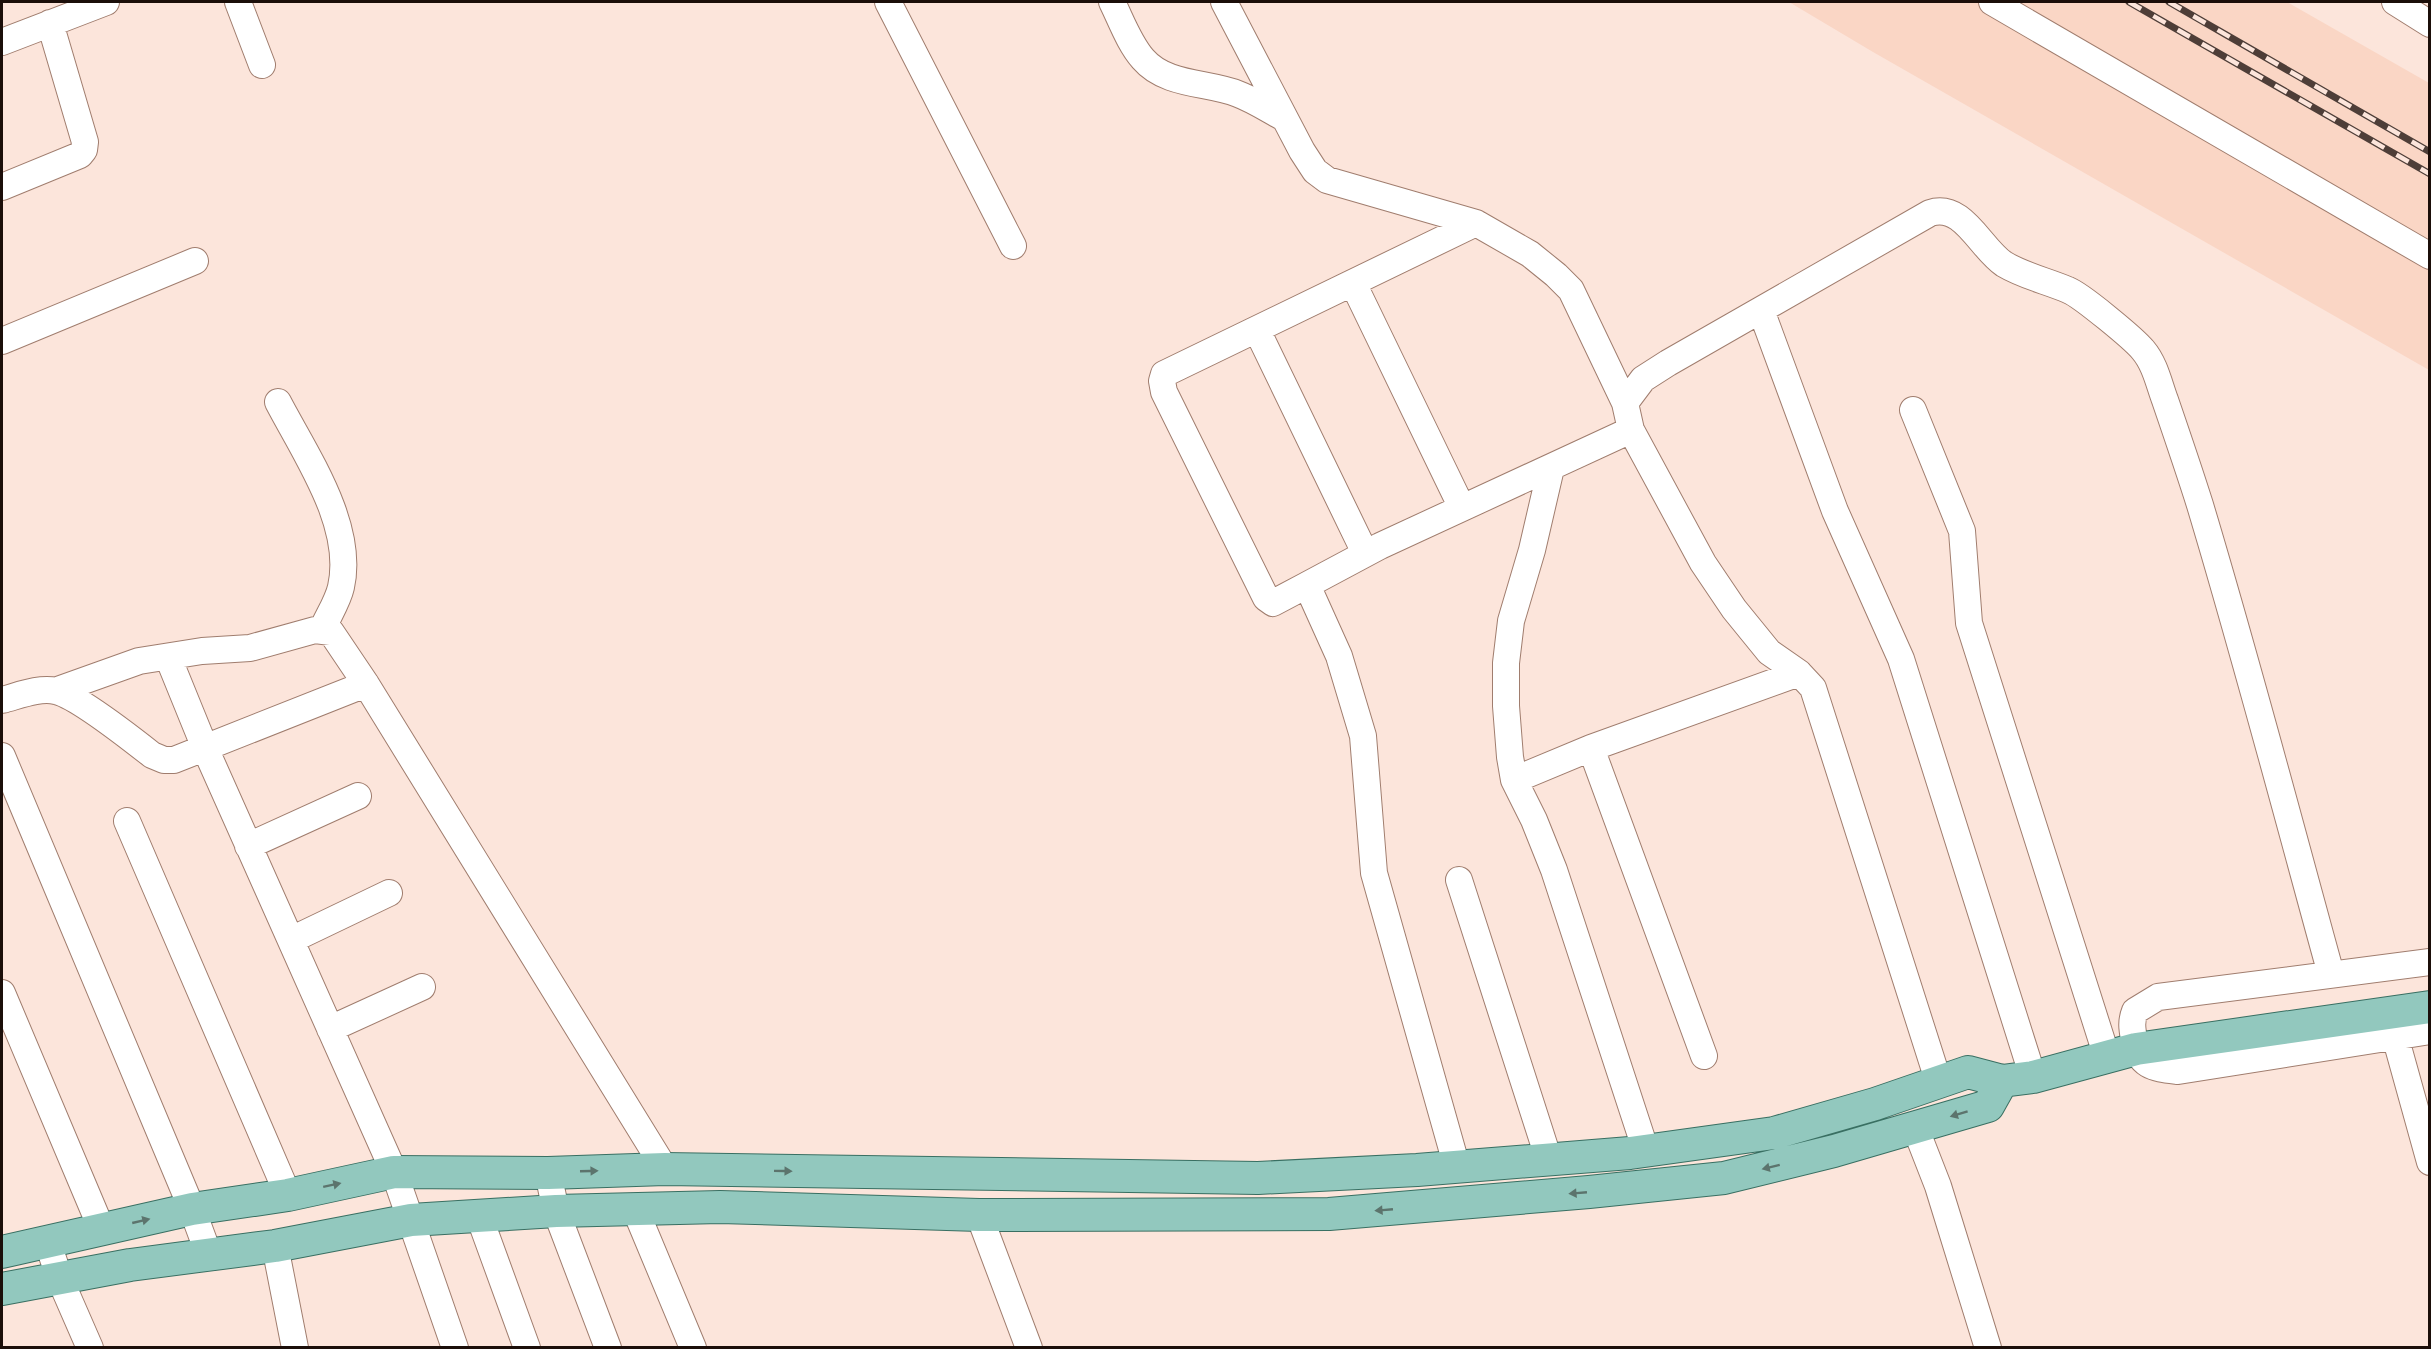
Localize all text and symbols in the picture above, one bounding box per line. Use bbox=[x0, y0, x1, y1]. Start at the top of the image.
one-way arrow bbox=[1950, 1110, 1968, 1119]
one-way arrow bbox=[1762, 1162, 1780, 1172]
one-way arrow bbox=[774, 1166, 793, 1176]
one-way arrow bbox=[579, 1167, 598, 1176]
one-way arrow bbox=[323, 1180, 341, 1190]
one-way arrow bbox=[1568, 1188, 1587, 1198]
one-way arrow bbox=[1374, 1205, 1393, 1215]
one-way arrow bbox=[131, 1215, 150, 1225]

